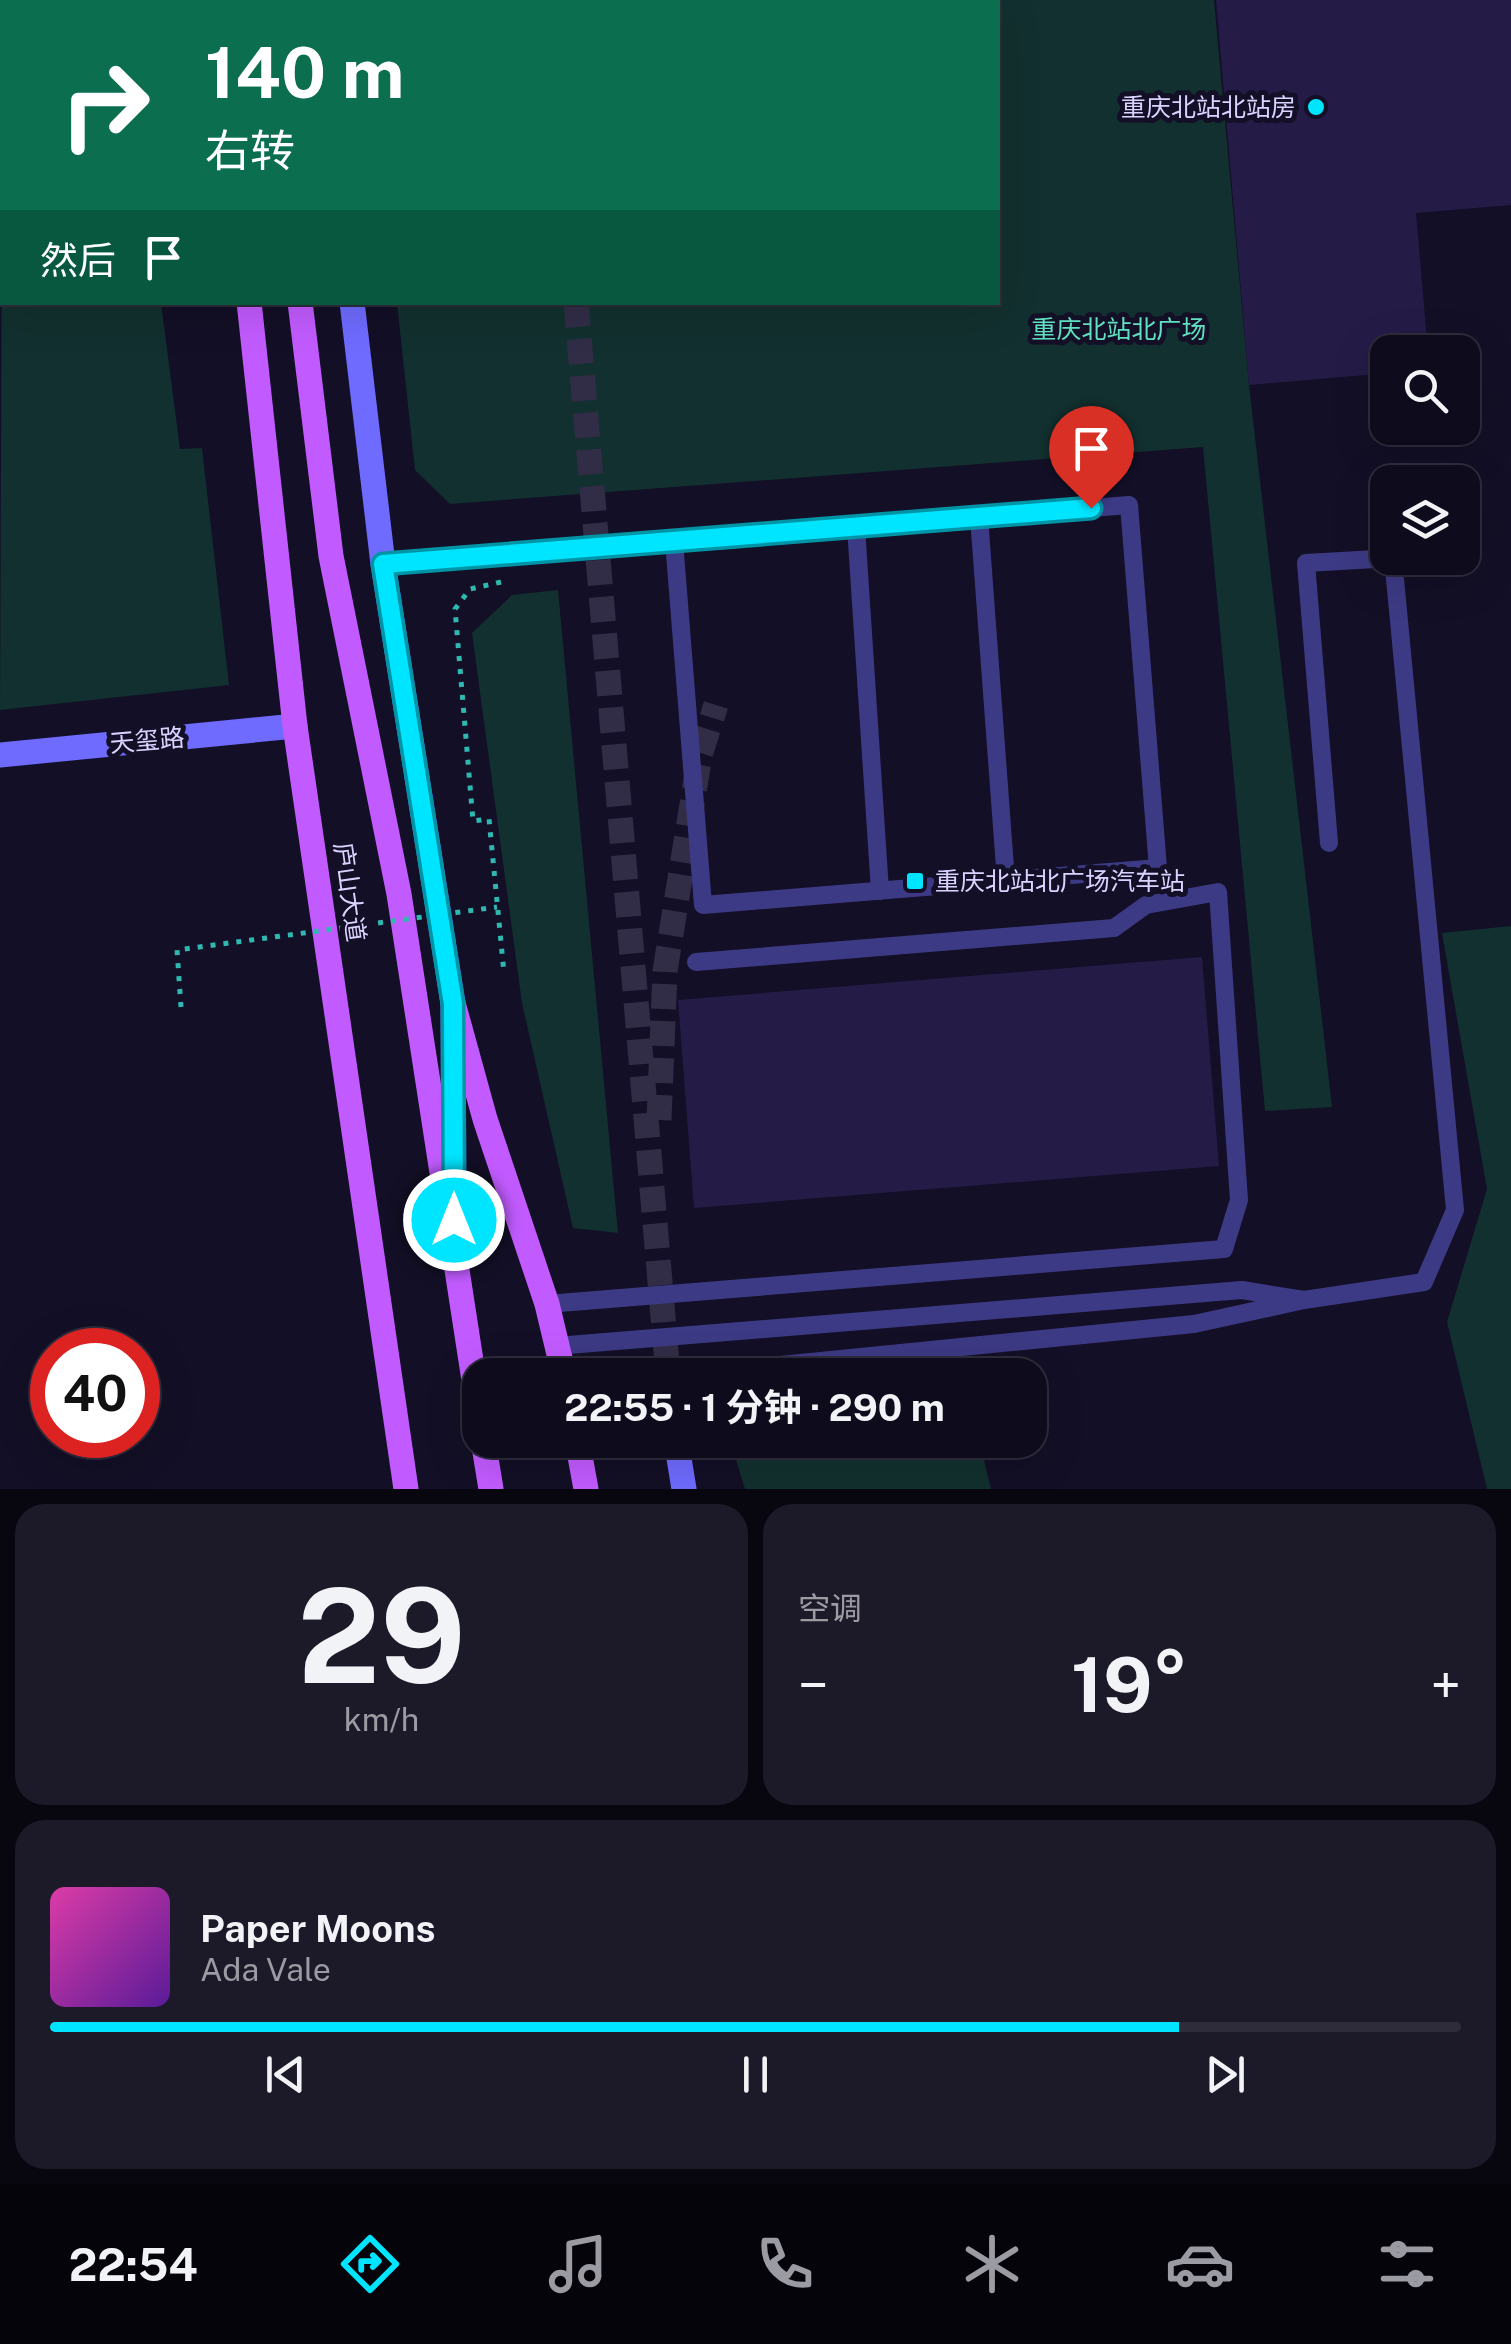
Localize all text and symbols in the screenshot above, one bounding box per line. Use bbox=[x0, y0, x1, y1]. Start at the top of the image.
text: 140 m bbox=[205, 31, 404, 114]
icon: right bbox=[40, 40, 170, 170]
place label: 重庆北站北站房 bbox=[1121, 92, 1296, 122]
marker: 重庆北站北站房 bbox=[1305, 96, 1327, 118]
text: 右转 bbox=[205, 124, 295, 177]
icon: arrive bbox=[136, 230, 191, 285]
text: 然后 bbox=[40, 238, 116, 283]
park label: 重庆北站北广场 bbox=[1031, 314, 1207, 344]
map controls bbox=[1370, 335, 1480, 575]
button: search bbox=[1370, 335, 1480, 445]
pin bbox=[1049, 406, 1134, 509]
icon: arrive bbox=[1064, 421, 1119, 476]
button: layers bbox=[1370, 465, 1480, 575]
street label: 天玺路 bbox=[108, 722, 186, 758]
street label: 庐山大道 bbox=[328, 840, 372, 944]
place label: 重庆北站北广场汽车站 bbox=[935, 866, 1185, 896]
marker: 重庆北站北广场汽车站 bbox=[904, 870, 926, 892]
position arrow bbox=[402, 1168, 506, 1272]
speed limit sign: 40 bbox=[30, 1328, 160, 1458]
text: 22:55 · 1 分钟 · 290 m bbox=[564, 1385, 945, 1430]
text: 29 bbox=[297, 1560, 466, 1712]
text: 空调 bbox=[798, 1590, 862, 1627]
text: 19° bbox=[1071, 1641, 1188, 1729]
text: − bbox=[798, 1653, 829, 1717]
text: + bbox=[1430, 1653, 1461, 1717]
text: km/h bbox=[344, 1701, 419, 1738]
text: Paper Moons bbox=[200, 1906, 435, 1951]
text: Ada Vale bbox=[200, 1951, 331, 1988]
icon: previous bbox=[258, 2047, 313, 2102]
icon: pause bbox=[728, 2047, 783, 2102]
icon: next bbox=[1198, 2047, 1253, 2102]
icon: directions bbox=[335, 2229, 405, 2299]
icon: music bbox=[543, 2229, 613, 2299]
icon: phone bbox=[750, 2229, 820, 2299]
icon: climate bbox=[957, 2229, 1027, 2299]
icon: car bbox=[1165, 2229, 1235, 2299]
icon: filters bbox=[1372, 2229, 1442, 2299]
text: 22:54 bbox=[69, 2238, 198, 2291]

